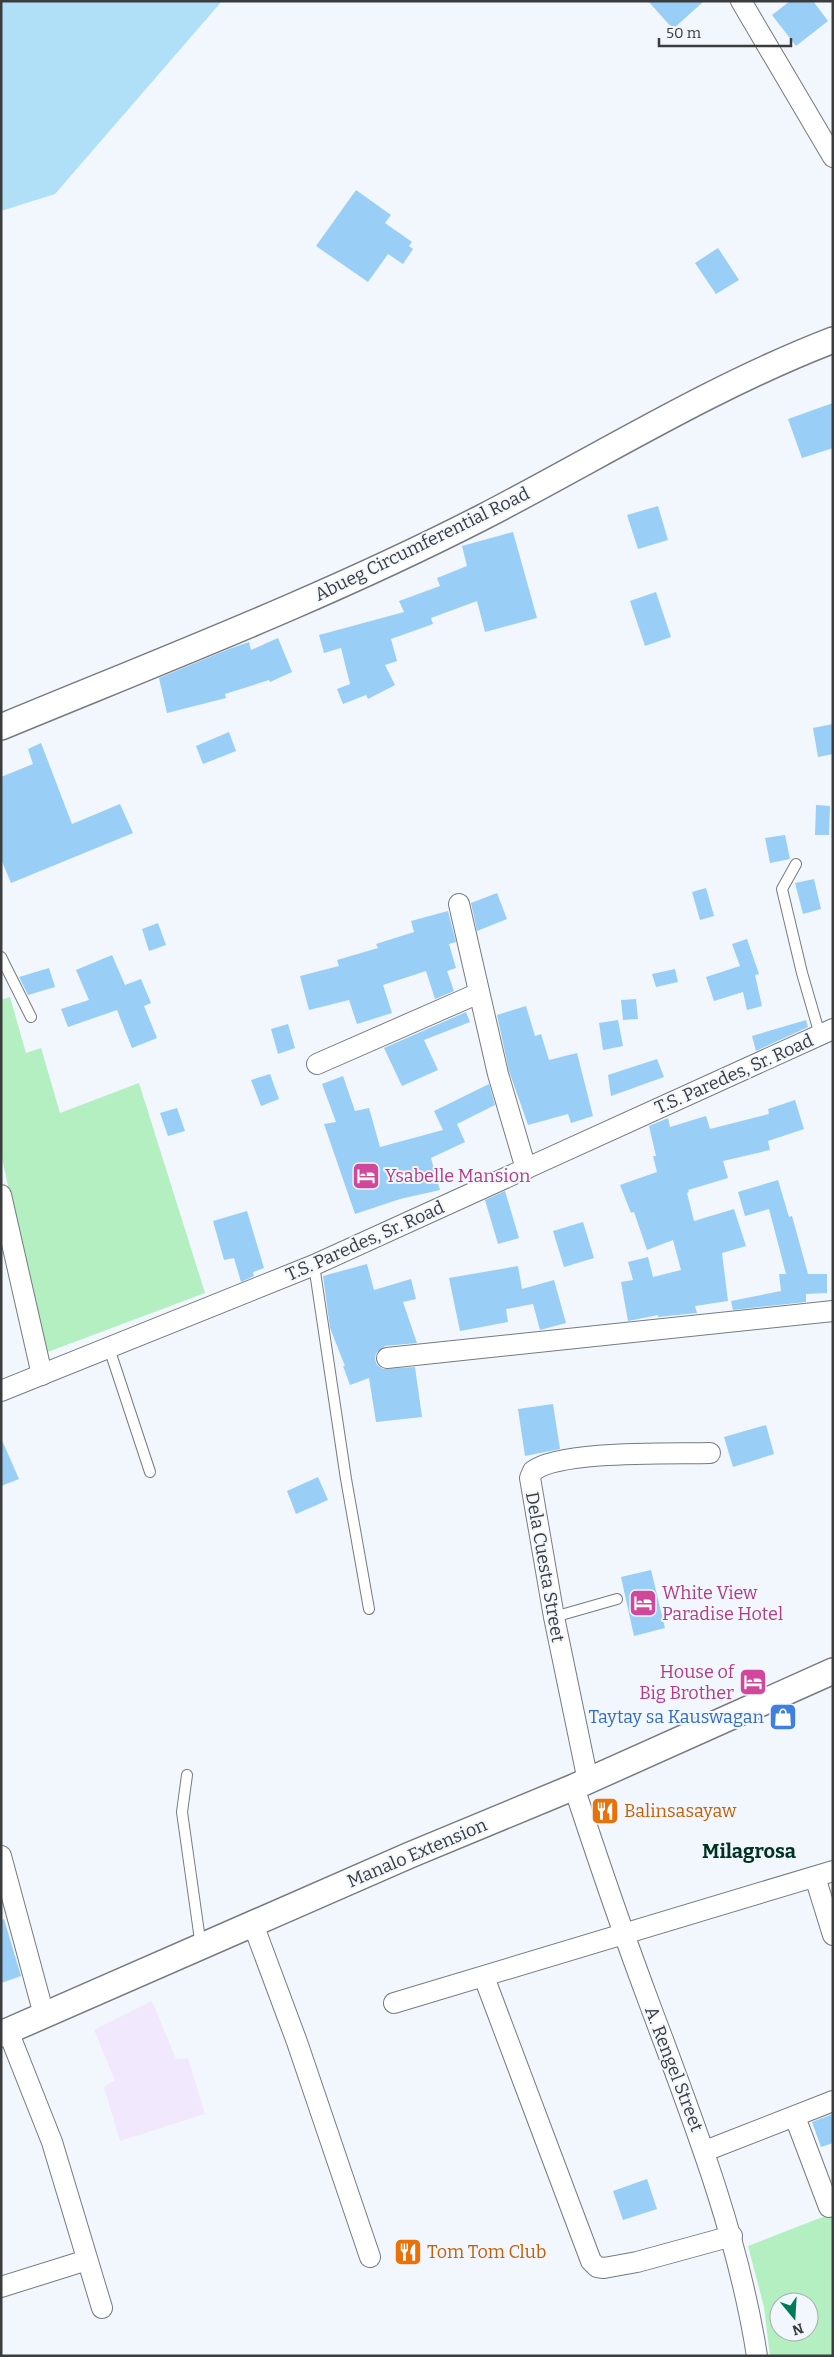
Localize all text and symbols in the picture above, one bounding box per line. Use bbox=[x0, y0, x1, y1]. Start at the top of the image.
scale bar bbox=[659, 15, 792, 47]
text: 50 m bbox=[666, 24, 702, 42]
street label: Abueg Circumferential Road bbox=[311, 482, 533, 606]
street label: T.S. Paredes, Sr. Road bbox=[651, 1029, 817, 1119]
hotel icon: Ysabelle Mansion bbox=[351, 1161, 381, 1191]
place label: Ysabelle Mansion bbox=[385, 1165, 531, 1187]
street label: T.S. Paredes, Sr. Road bbox=[282, 1196, 448, 1286]
street label: Dela Cuesta Street bbox=[521, 1490, 569, 1644]
place label: White View Paradise Hotel bbox=[662, 1582, 783, 1625]
hotel icon: White View Paradise Hotel bbox=[628, 1588, 658, 1618]
place label: House of Big Brother bbox=[639, 1661, 736, 1704]
hotel icon: House of Big Brother bbox=[738, 1667, 768, 1697]
shop icon: Taytay sa Kauswagan bbox=[768, 1702, 798, 1732]
place label: Taytay sa Kauswagan bbox=[588, 1706, 765, 1728]
restaurant icon: Balinsasayaw bbox=[590, 1796, 620, 1826]
place label: Balinsasayaw bbox=[624, 1800, 737, 1822]
street label: Manalo Extension bbox=[344, 1813, 491, 1892]
district label: Milagrosa bbox=[702, 1839, 796, 1863]
street label: A. Rengel Street bbox=[640, 2003, 708, 2135]
restaurant icon: Tom Tom Club bbox=[393, 2237, 423, 2267]
place label: Tom Tom Club bbox=[427, 2241, 546, 2263]
north arrow bbox=[769, 2292, 819, 2342]
text: N bbox=[790, 2319, 806, 2339]

